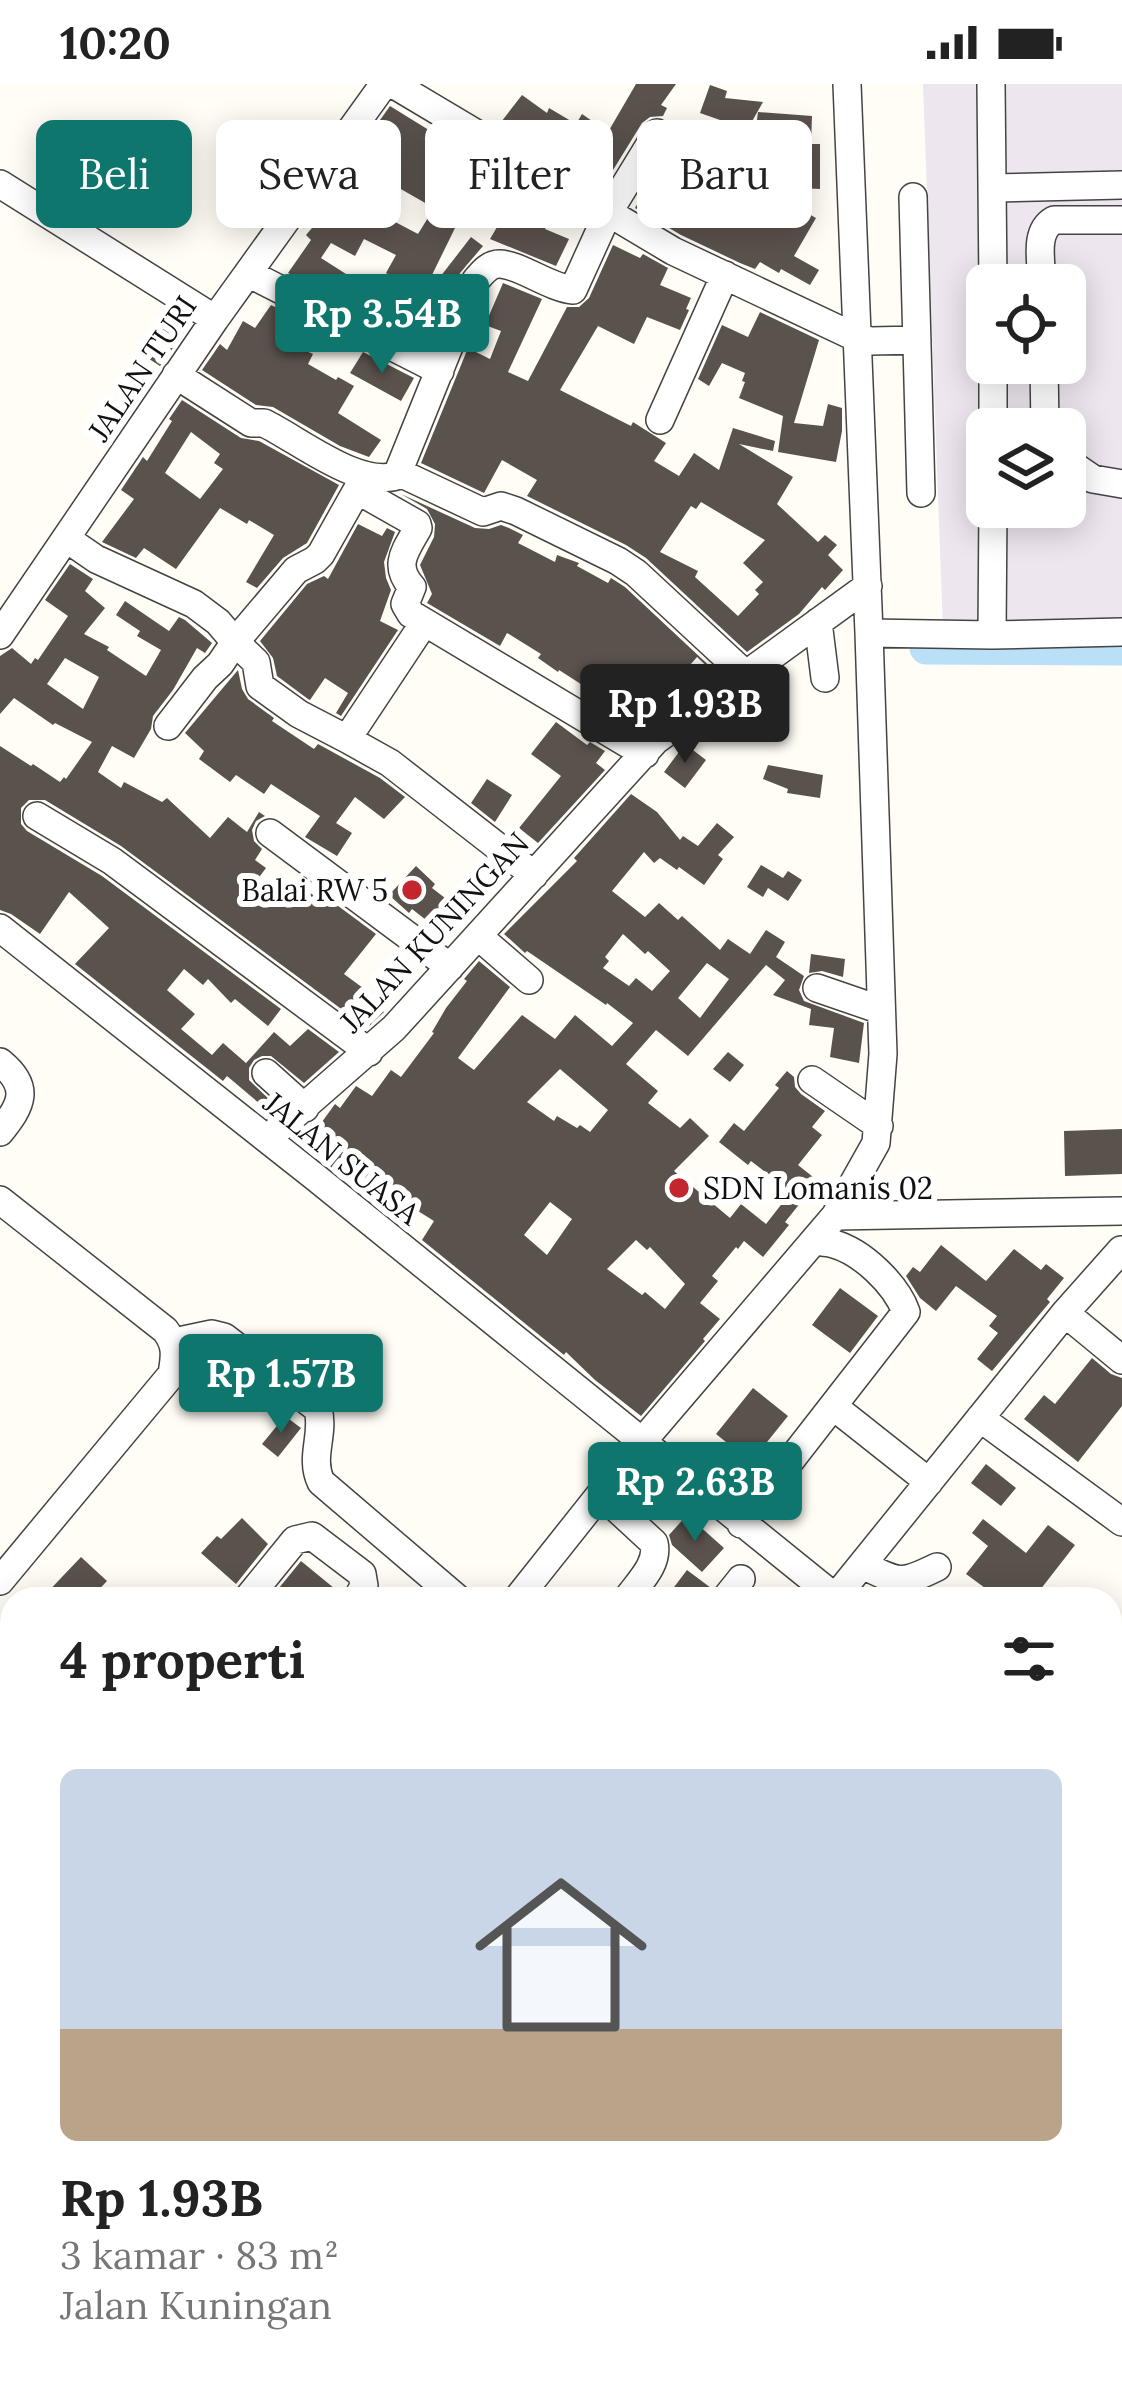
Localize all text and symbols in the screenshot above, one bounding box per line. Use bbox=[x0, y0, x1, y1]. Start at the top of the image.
text: 10:20 bbox=[60, 14, 171, 71]
chip: Beli bbox=[36, 120, 192, 228]
chip: Sewa bbox=[216, 120, 401, 228]
chip: Filter bbox=[425, 120, 613, 228]
chip: Baru bbox=[637, 120, 812, 228]
map controls bbox=[966, 264, 1086, 528]
button: locate bbox=[966, 264, 1086, 384]
pin: Rp 3.54B bbox=[258, 274, 506, 376]
street label: JALAN TURI bbox=[79, 288, 204, 449]
text: Rp 3.54B bbox=[302, 288, 462, 338]
button: layers bbox=[966, 408, 1086, 528]
pin: Rp 1.93B bbox=[561, 664, 809, 766]
text: Rp 1.93B bbox=[607, 678, 763, 728]
street label: JALAN KUNINGAN bbox=[331, 824, 536, 1041]
place label: Balai RW 5 bbox=[241, 871, 388, 909]
marker: Balai RW 5 bbox=[399, 877, 425, 903]
street label: JALAN SUASA bbox=[255, 1083, 429, 1233]
place label: SDN Lomanis 02 bbox=[703, 1169, 933, 1207]
marker: SDN Lomanis 02 bbox=[666, 1175, 692, 1201]
pin: Rp 1.57B bbox=[157, 1334, 405, 1436]
text: Rp 1.57B bbox=[206, 1348, 356, 1398]
pin: Rp 2.63B bbox=[571, 1442, 819, 1544]
text: Rp 2.63B bbox=[615, 1456, 775, 1506]
icon: filters bbox=[996, 1626, 1062, 1692]
text: 4 properti bbox=[60, 1627, 305, 1692]
icon: home bbox=[453, 1847, 669, 2063]
text: Rp 1.93B bbox=[60, 2165, 263, 2230]
text: 3 kamar · 83 m² bbox=[60, 2230, 339, 2280]
text: Jalan Kuningan bbox=[60, 2280, 332, 2330]

